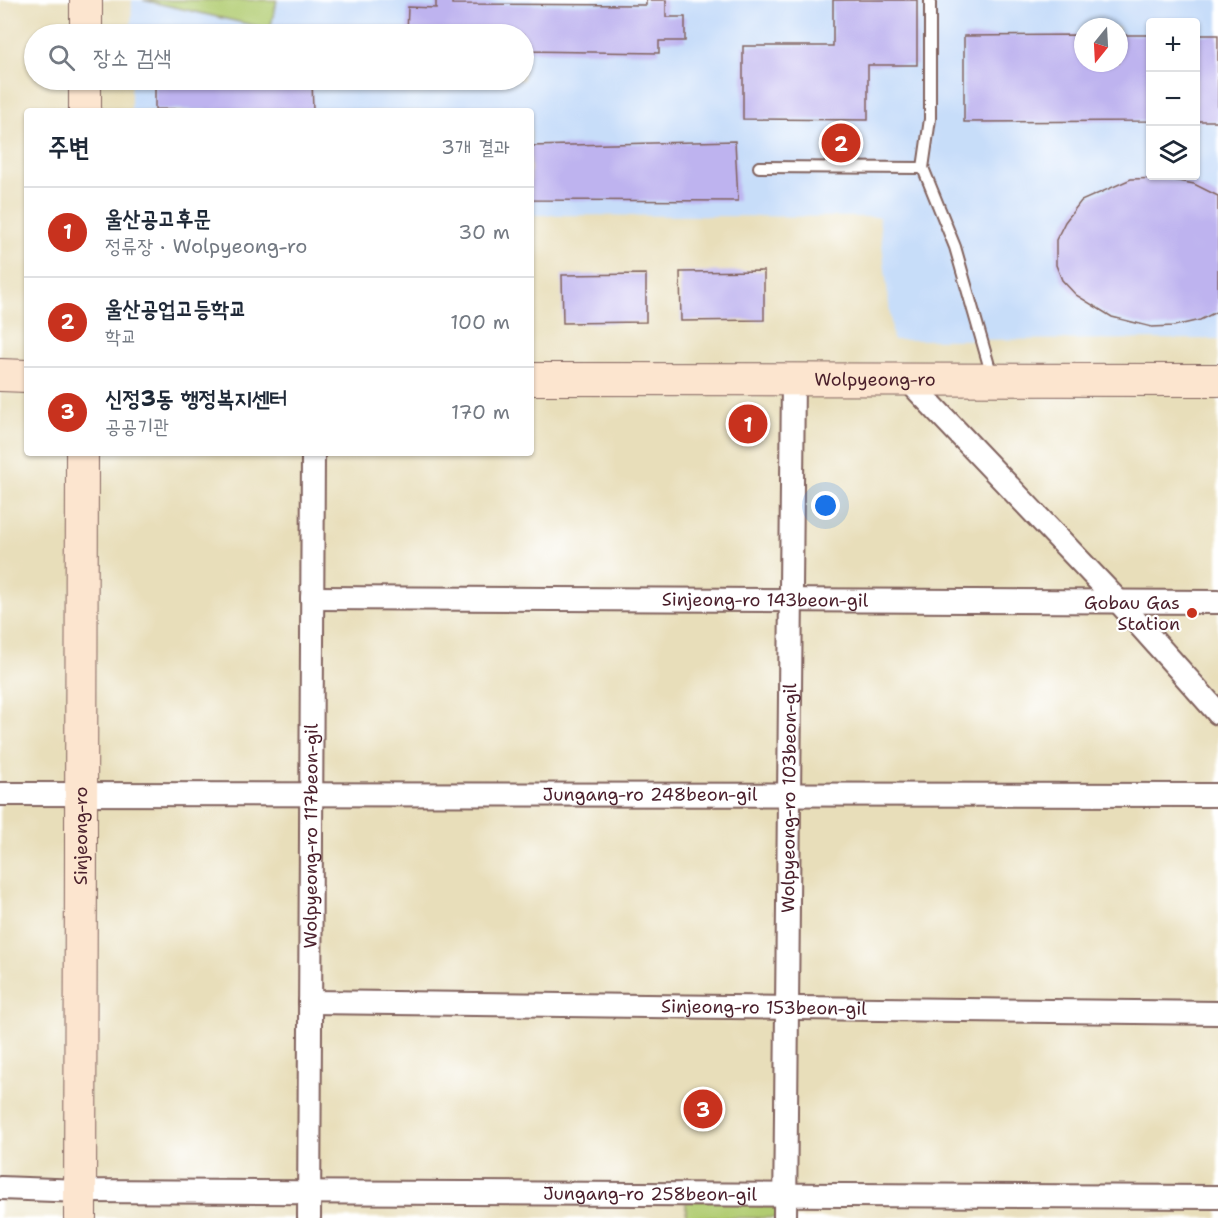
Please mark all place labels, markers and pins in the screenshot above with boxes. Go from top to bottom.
pin: 2 [822,120,860,166]
pin: 1 [728,402,768,446]
place label: Gobau Gas Station [1084,591,1180,636]
marker: Gobau Gas Station [1185,606,1199,620]
pin: 3 [684,1086,722,1132]

